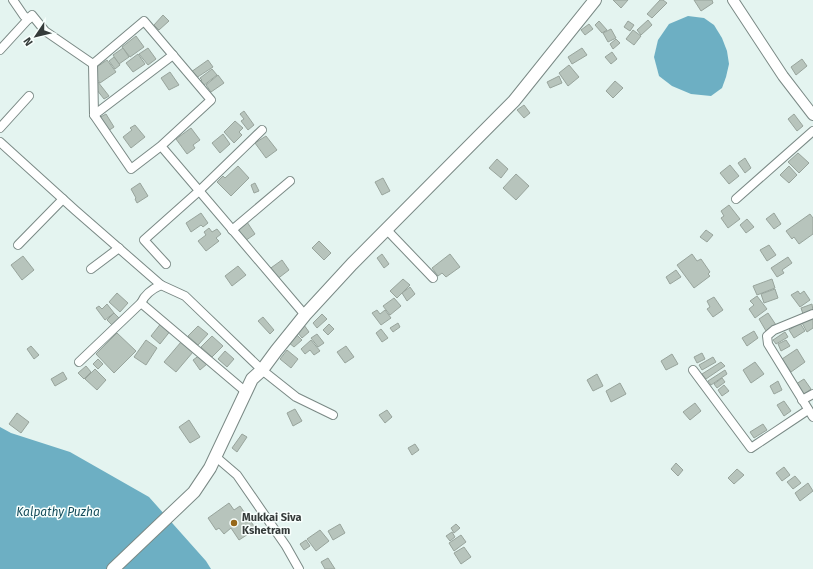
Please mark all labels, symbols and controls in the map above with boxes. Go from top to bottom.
north arrow [16,16,56,56]
text: N [21,35,36,48]
water label: Kalpathy Puzha [16,505,100,519]
place label: Mukkai Siva Kshetram [242,511,301,537]
marker: Mukkai Siva Kshetram [229,518,239,528]

